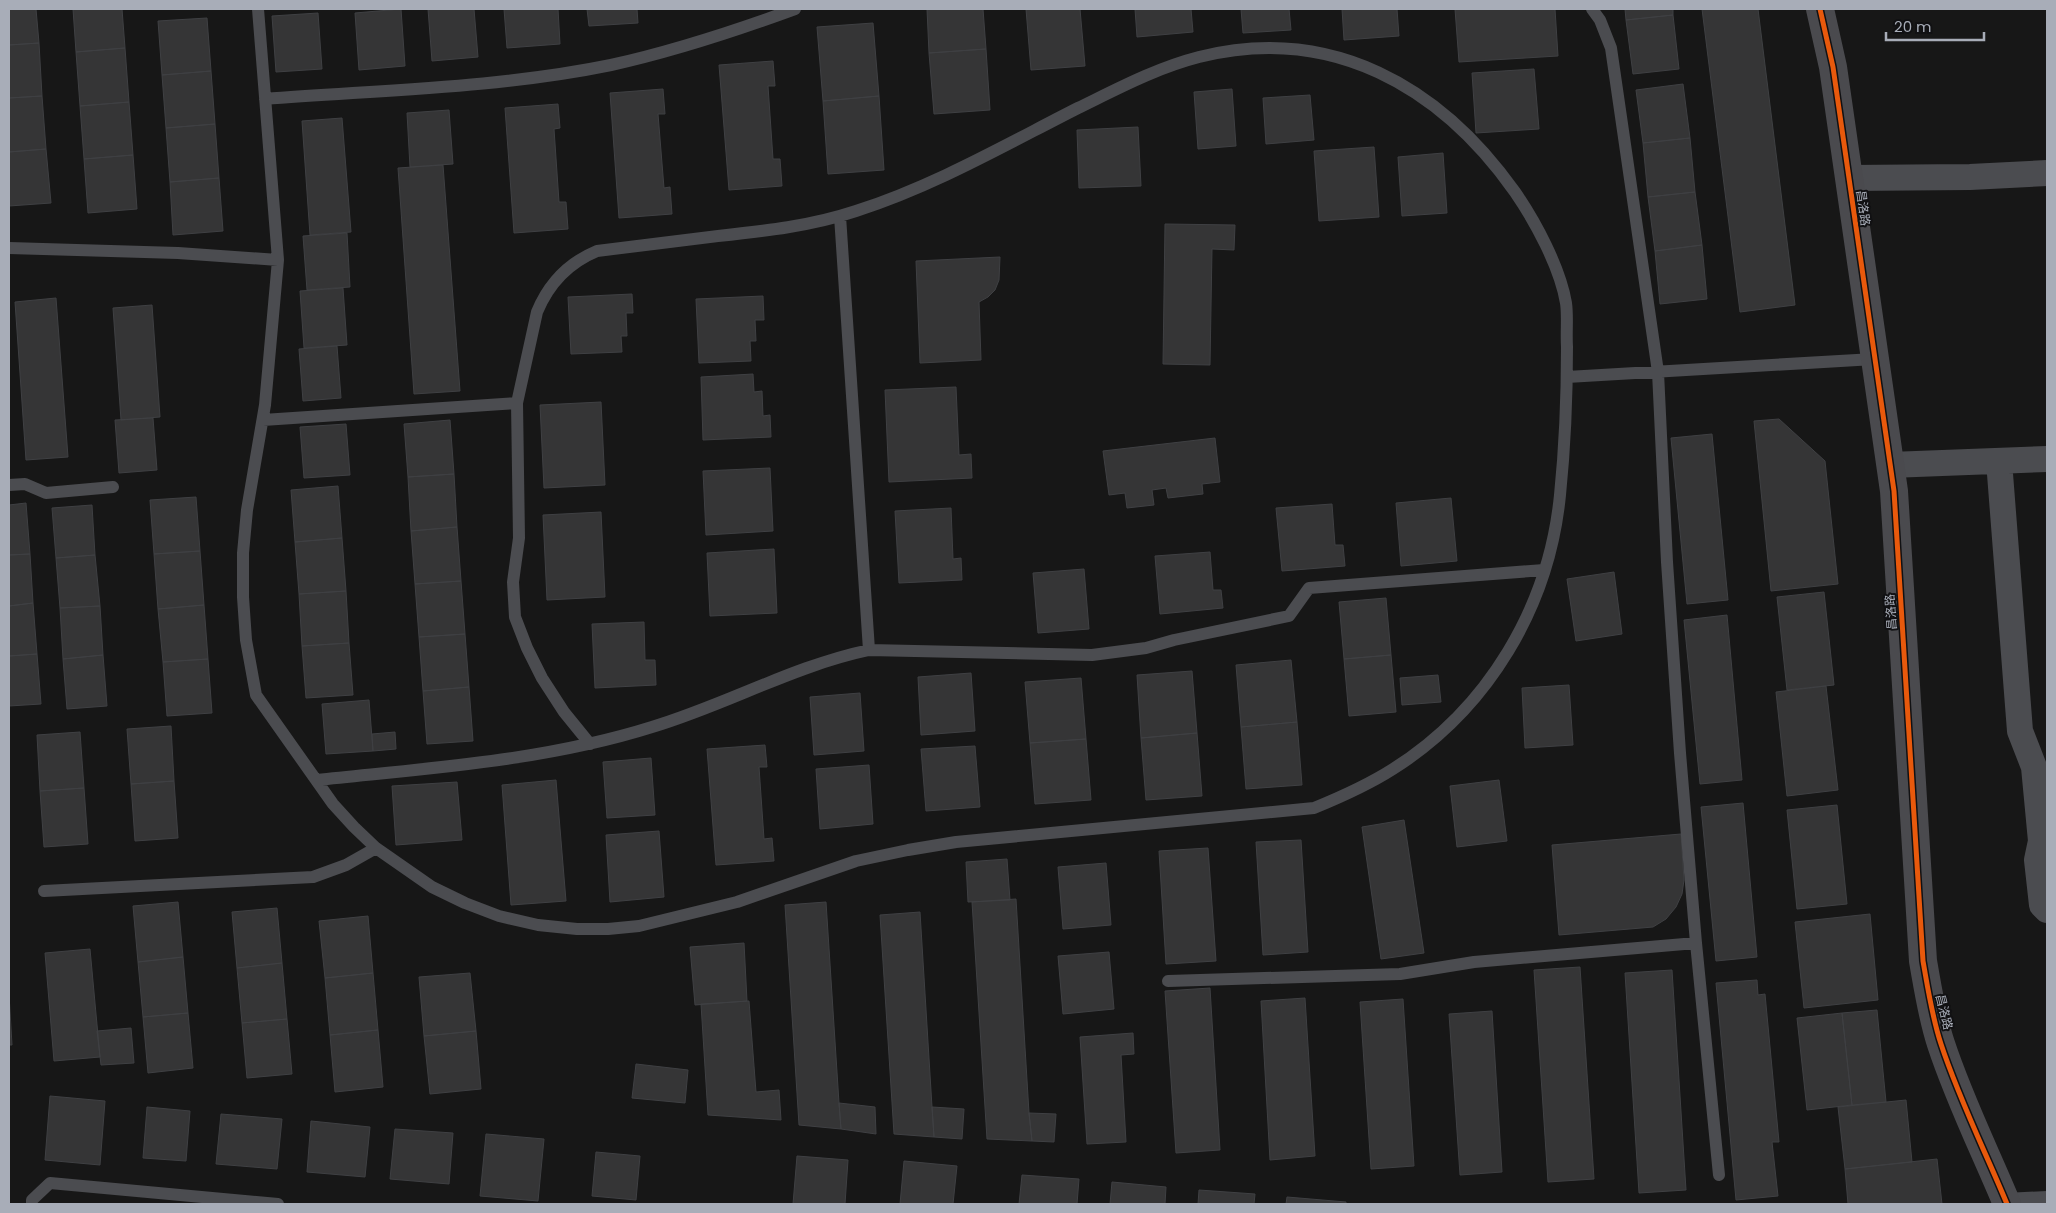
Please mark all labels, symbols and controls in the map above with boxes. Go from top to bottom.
scale bar [1886,10,1984,42]
text: 20 m [1894,16,1932,37]
street label: 昌洛路 [1853,189,1874,227]
street label: 昌洛路 [1881,593,1900,631]
street label: 昌洛路 [1932,992,1957,1031]

